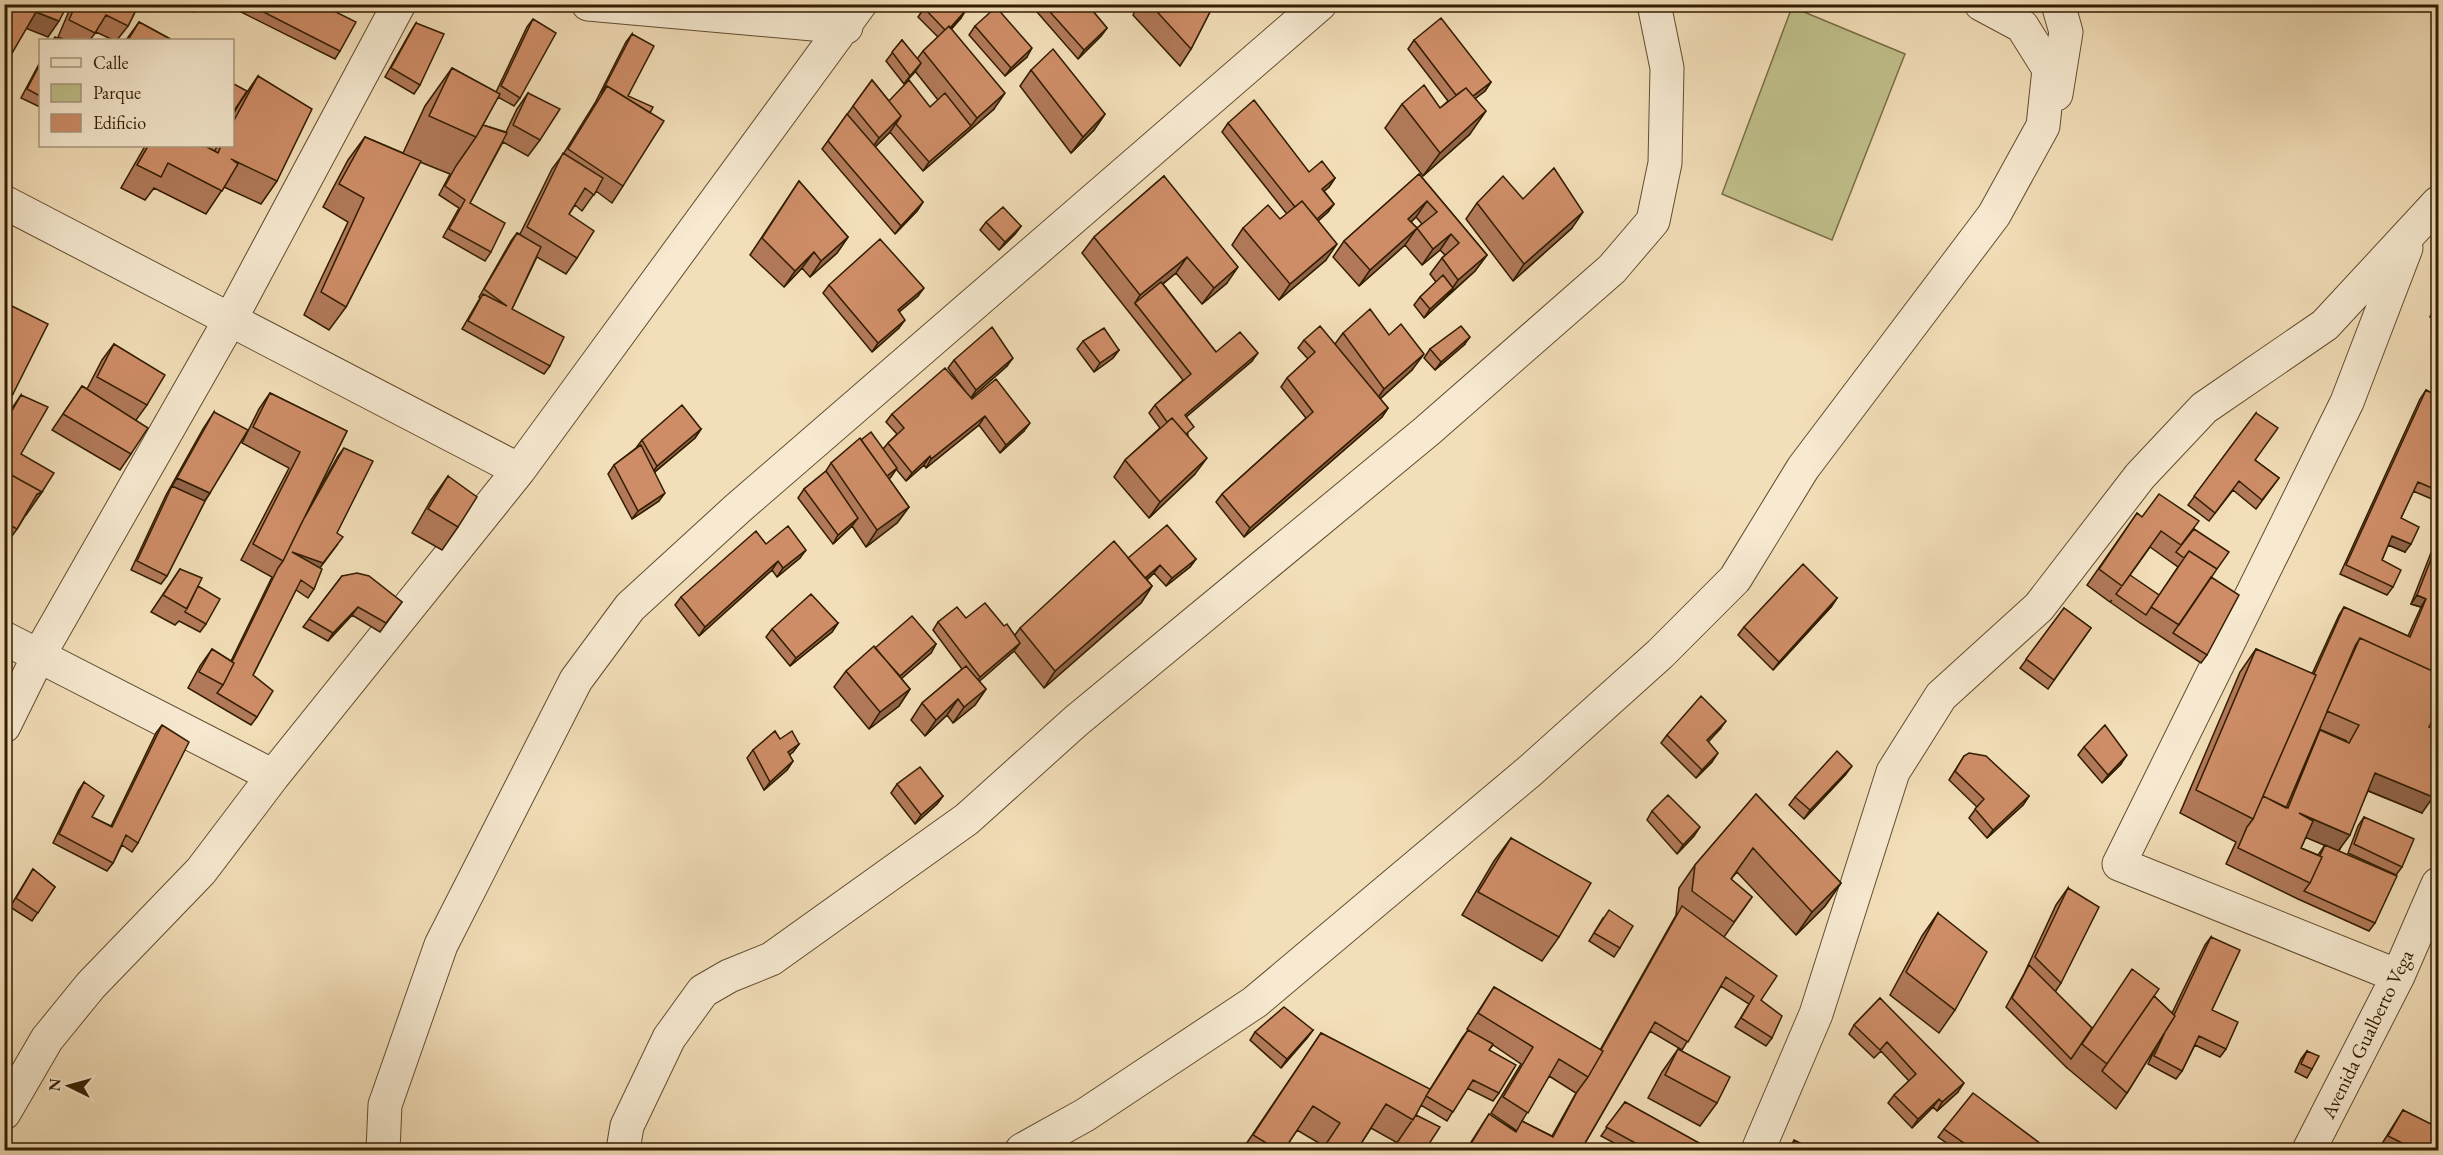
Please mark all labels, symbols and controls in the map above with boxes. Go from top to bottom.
legend [39,39,234,147]
text: Calle [93,51,129,74]
text: Parque [93,81,141,104]
text: Edificio [93,111,146,134]
street label: Avenida Gualberto Vega [2314,945,2419,1124]
north arrow [39,1056,99,1116]
text: N [44,1077,66,1092]

